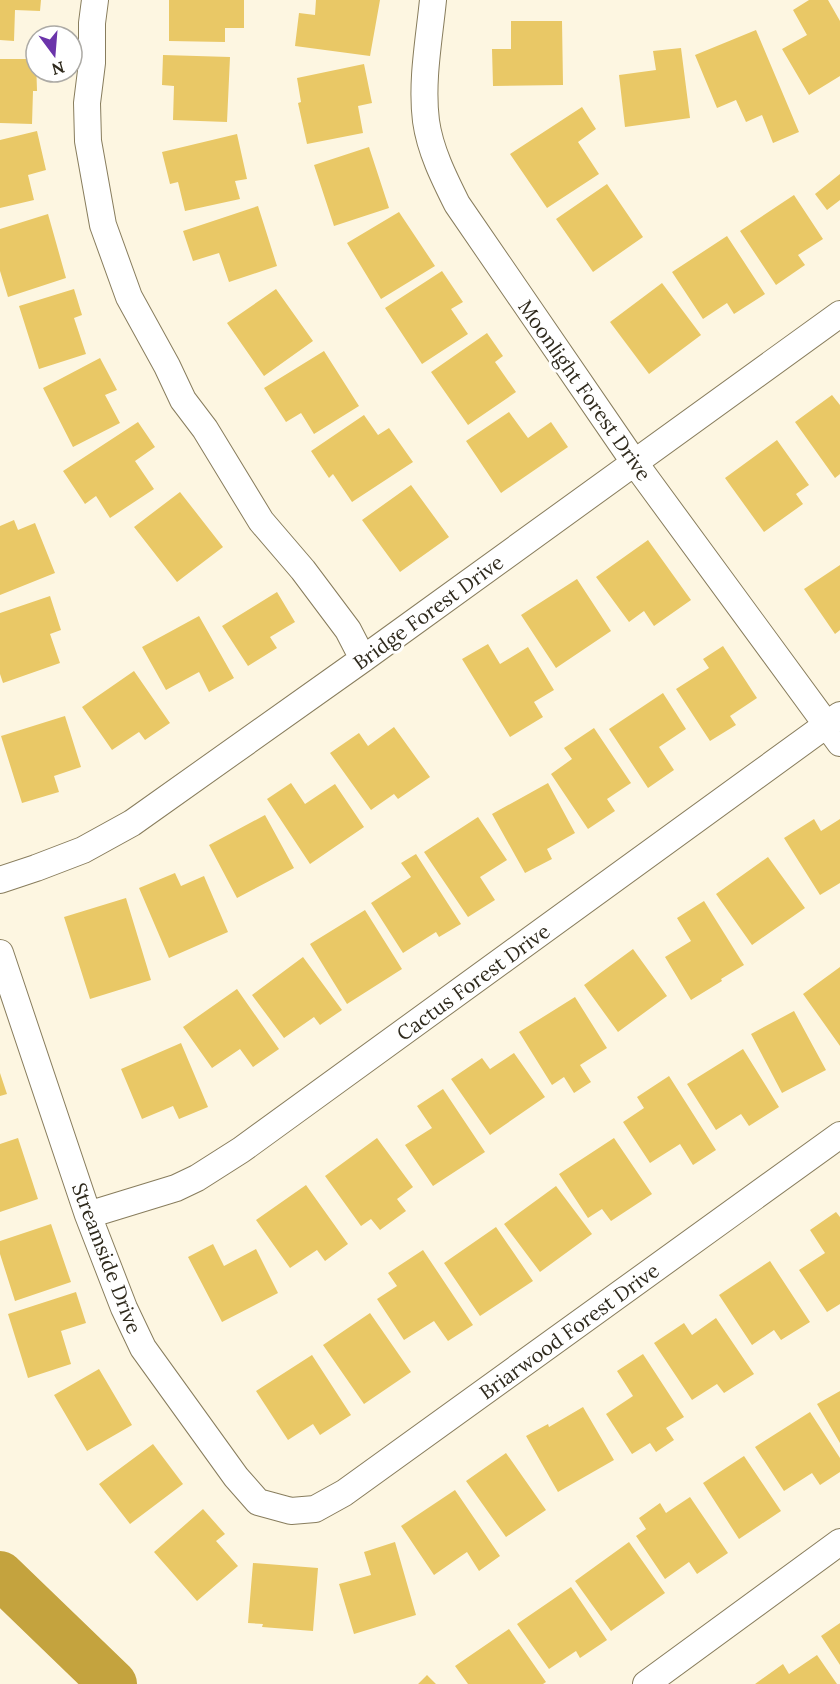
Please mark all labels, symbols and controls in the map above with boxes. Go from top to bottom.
north arrow [24,24,84,84]
text: N [49,57,67,80]
street label: Moonlight Forest Drive [513,295,657,485]
street label: Bridge Forest Drive [348,549,508,675]
street label: Cactus Forest Drive [392,918,555,1046]
street label: Streamside Drive [67,1179,147,1337]
street label: Briarwood Forest Drive [474,1257,664,1405]

